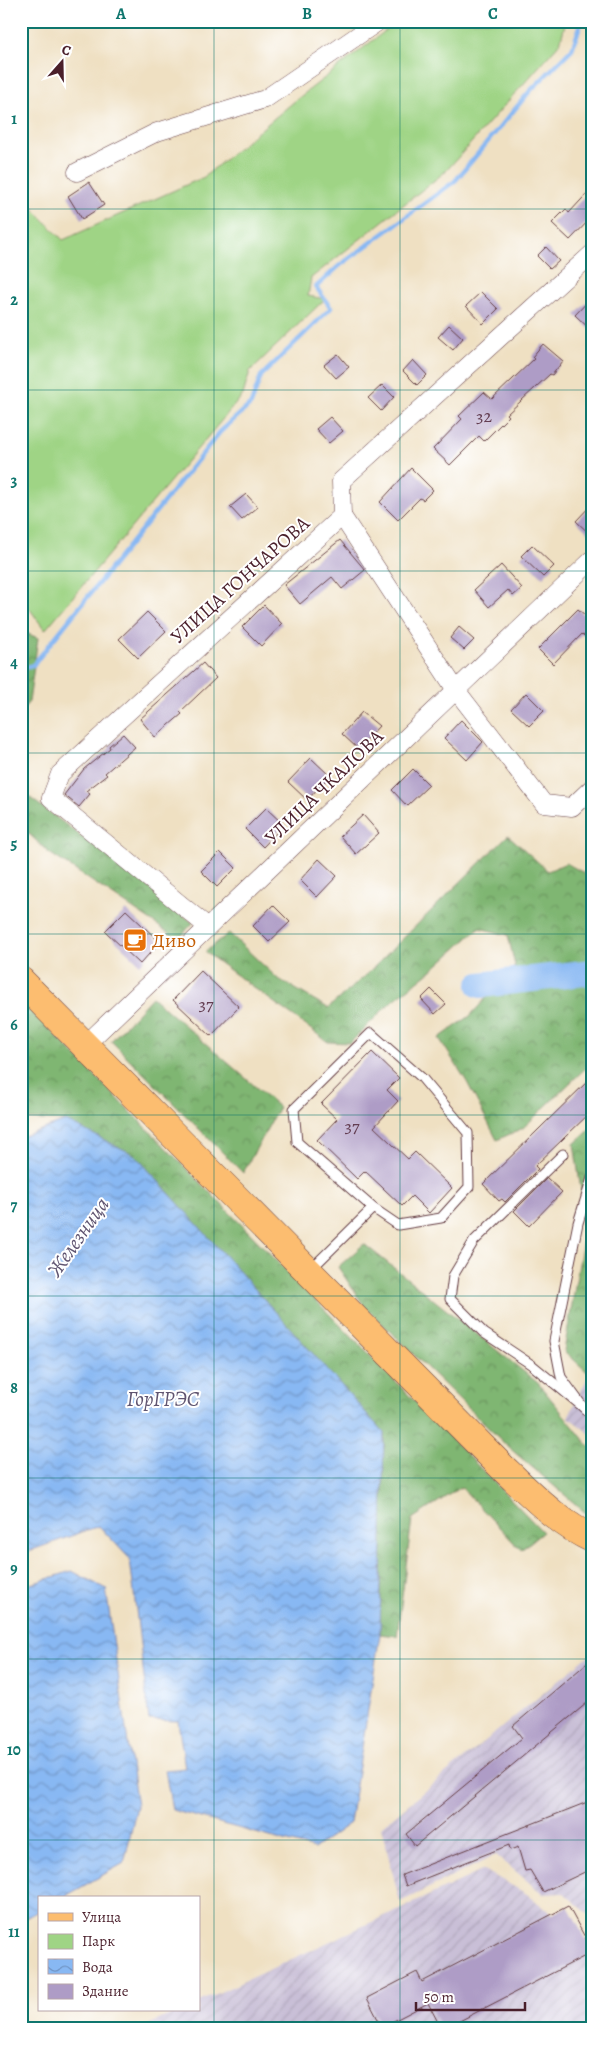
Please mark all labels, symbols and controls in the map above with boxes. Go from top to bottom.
text: A [115,3,127,25]
text: B [302,3,312,25]
text: C [488,3,498,25]
north arrow [38,38,88,88]
text: С [59,40,74,61]
text: 1 [11,108,17,130]
text: 2 [10,289,18,311]
house number: 32 [476,404,492,428]
text: 3 [11,470,18,492]
street label: УЛИЦА ГОНЧАРОВА [165,510,316,650]
text: 4 [10,652,18,674]
street label: УЛИЦА ЧКАЛОВА [259,723,390,851]
text: 5 [11,833,18,855]
cafe icon: Диво [122,927,148,953]
place label: Диво [152,927,196,954]
house number: 37 [198,992,214,1016]
text: 6 [10,1014,18,1036]
house number: 37 [344,1114,360,1138]
water label: Железница [40,1192,116,1283]
text: 7 [11,1195,18,1217]
text: 8 [10,1377,18,1399]
water label: ГорГРЭС [127,1385,200,1413]
text: 9 [10,1558,18,1580]
text: 10 [7,1739,21,1761]
legend [38,1896,200,2012]
text: Улица [82,1907,121,1927]
text: 11 [8,1921,20,1943]
text: Парк [82,1931,115,1951]
text: Вода [82,1957,113,1977]
scale bar [416,1979,525,2011]
text: Здание [82,1981,129,2001]
text: 50 m [424,1987,454,2007]

